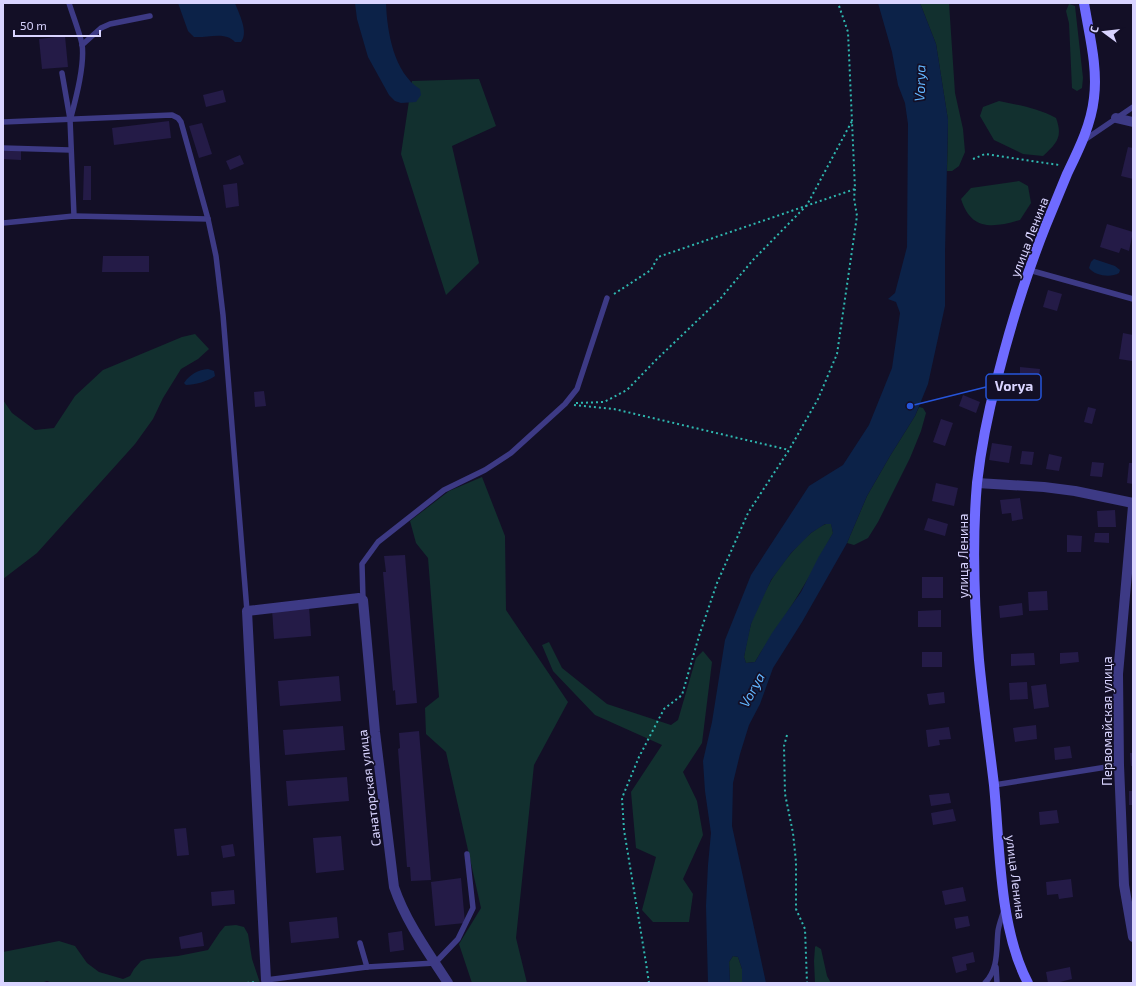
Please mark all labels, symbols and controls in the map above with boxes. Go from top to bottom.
scale bar [14,12,100,38]
north arrow [1084,12,1124,52]
text: 50 m [20,18,47,32]
text: С [1087,24,1101,34]
water label: Vorya [910,64,929,102]
street label: улица Ленина [1006,195,1052,279]
callout: Vorya [986,374,1041,400]
text: Vorya [995,377,1033,394]
street label: улица Ленина [955,514,971,598]
street label: Первомайская улица [1099,656,1115,786]
water label: Vorya [735,669,768,710]
street label: Санаторская улица [354,729,384,847]
street label: улица Ленина [1003,834,1029,920]

